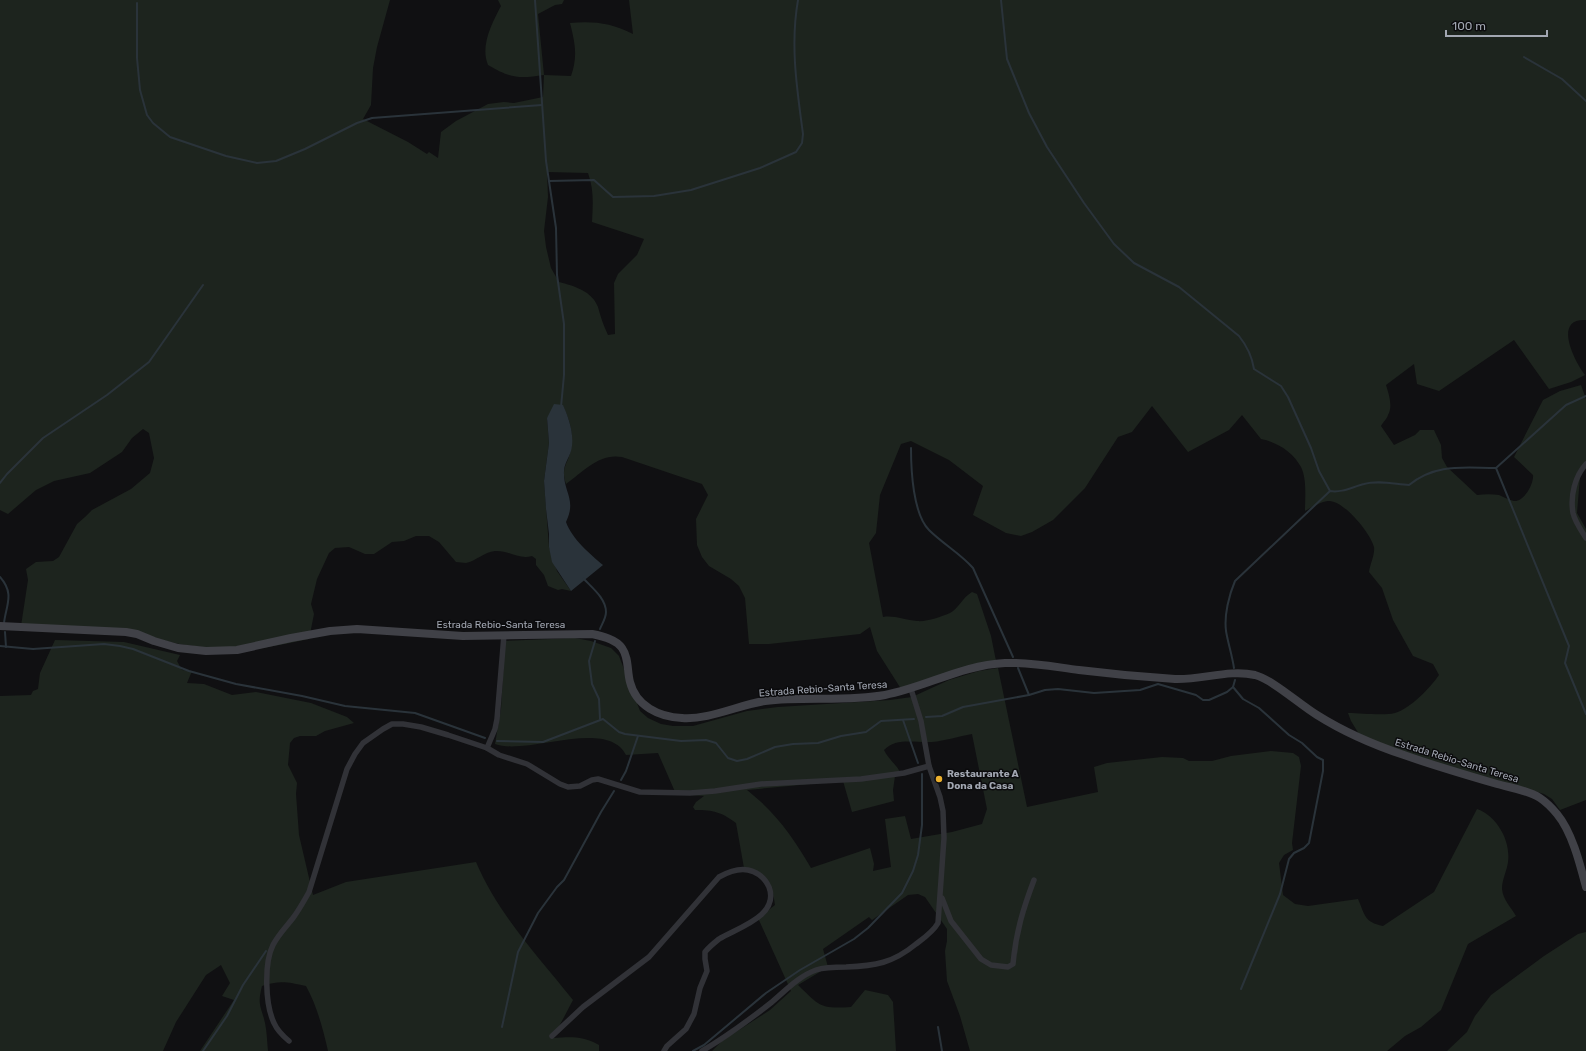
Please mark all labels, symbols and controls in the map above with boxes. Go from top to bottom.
scale bar [1446,12,1547,38]
text: 100 m [1452,19,1486,33]
street label: Estrada Rebio-Santa Teresa [437,619,565,631]
street label: Estrada Rebio-Santa Teresa [758,679,888,699]
street label: Estrada Rebio-Santa Teresa [1393,736,1520,786]
place label: Restaurante A Dona da Casa [947,768,1019,792]
marker: Restaurante A Dona da Casa [934,774,944,784]

